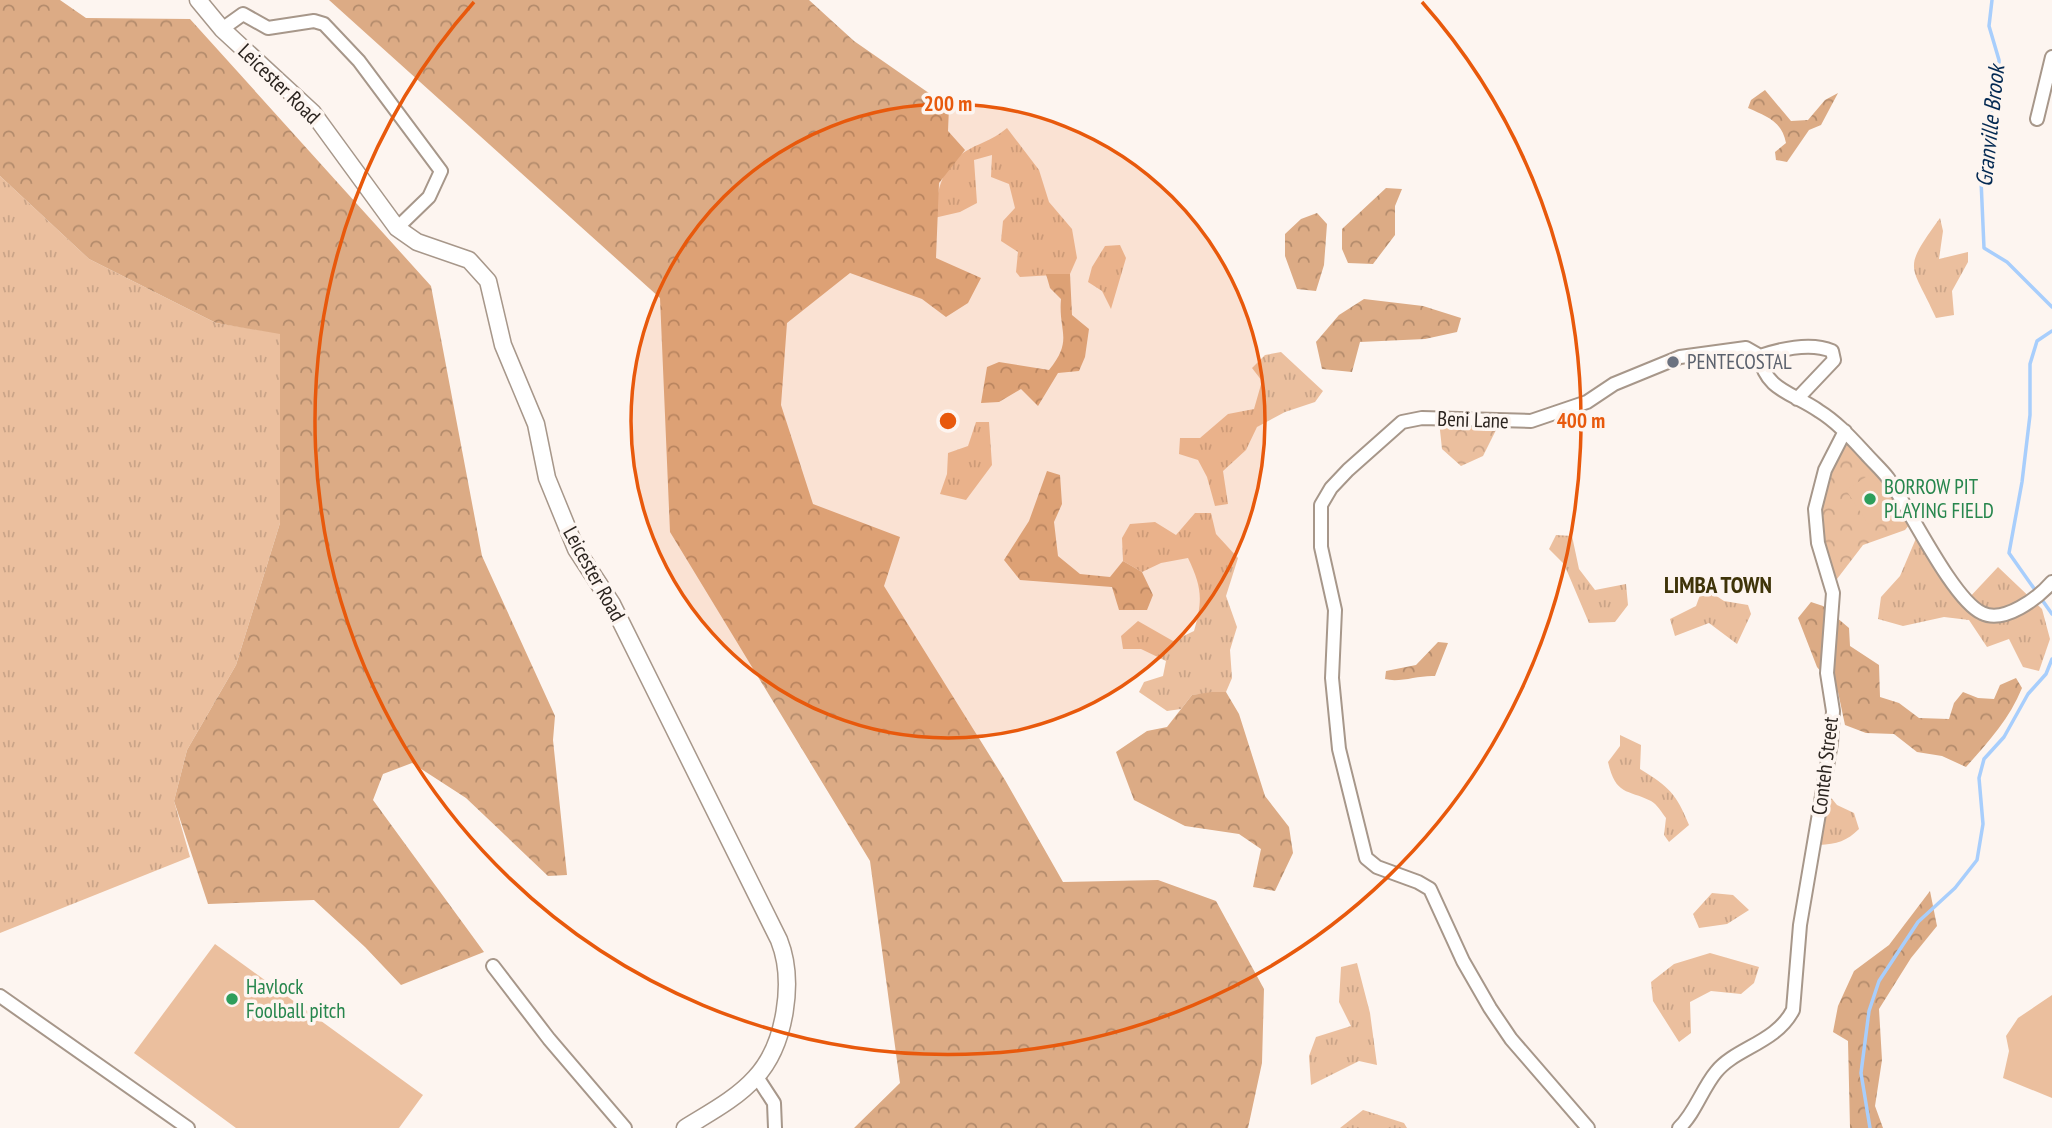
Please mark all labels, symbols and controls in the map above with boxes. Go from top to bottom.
street label: Leicester Road [232,38,326,130]
water label: Granville Brook [1969,61,2011,188]
text: 200 m [924,90,972,117]
place label: PENTECOSTAL [1687,348,1792,375]
marker: PENTECOSTAL [1665,354,1681,370]
street label: Beni Lane [1437,405,1509,434]
text: 400 m [1557,407,1605,434]
centre of rings [936,409,960,433]
place label: BORROW PIT PLAYING FIELD [1884,473,1994,524]
marker: BORROW PIT PLAYING FIELD [1862,491,1878,507]
street label: Leicester Road [557,522,632,626]
district label: LIMBA TOWN [1664,570,1772,599]
street label: Conteh Street [1805,715,1844,817]
place label: Havlock Foolball pitch [246,973,345,1024]
marker: Havlock Foolball pitch [224,991,240,1007]

